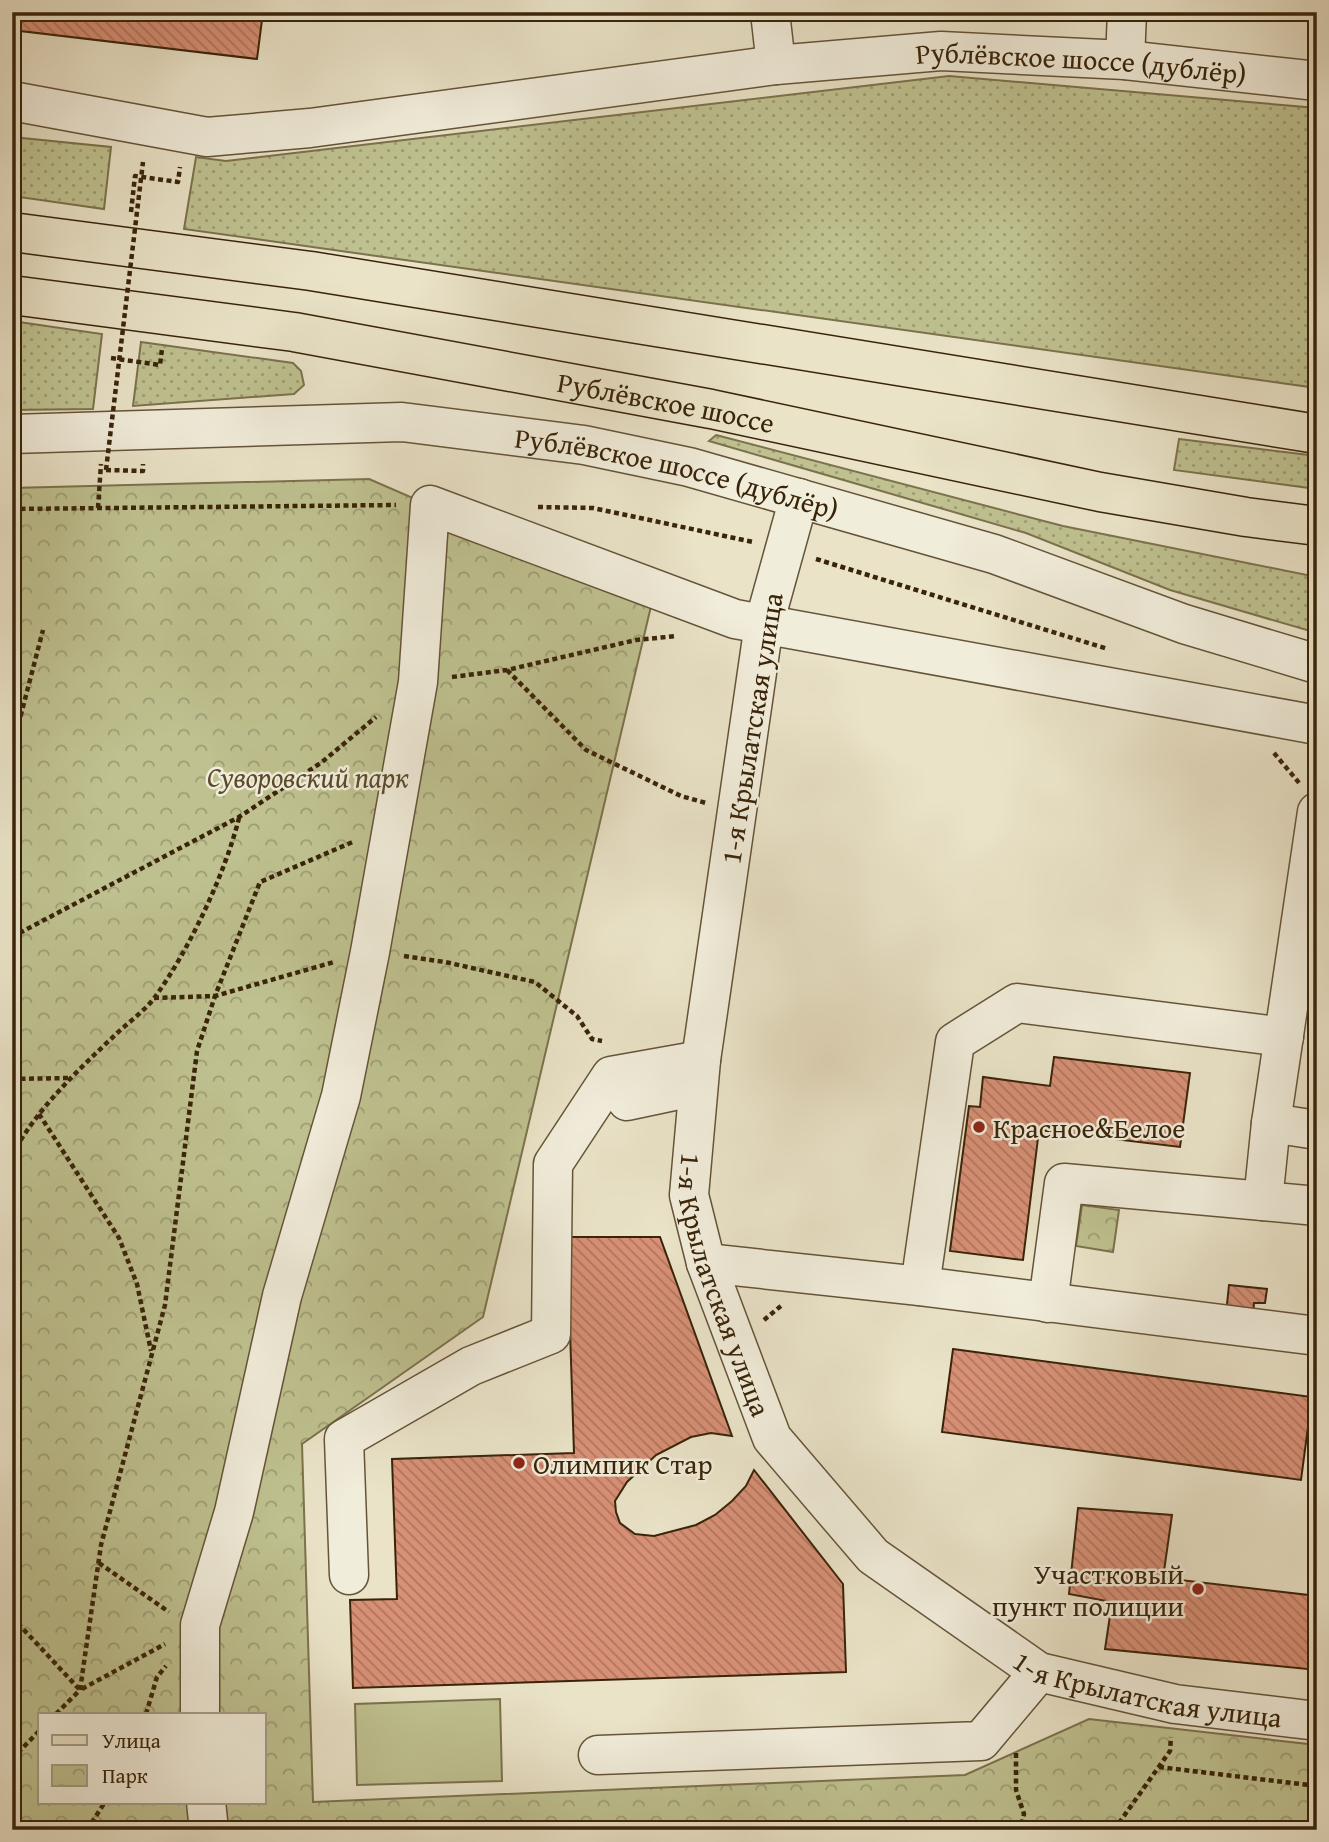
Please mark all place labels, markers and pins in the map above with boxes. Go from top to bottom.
place label: Красное&Белое [993,1107,1186,1148]
marker: Красное&Белое [971,1119,987,1135]
place label: Олимпик Стар [533,1443,713,1484]
marker: Олимпик Стар [511,1455,527,1471]
place label: Участковый пункт полиции [992,1553,1184,1626]
marker: Участковый пункт полиции [1190,1581,1206,1597]

